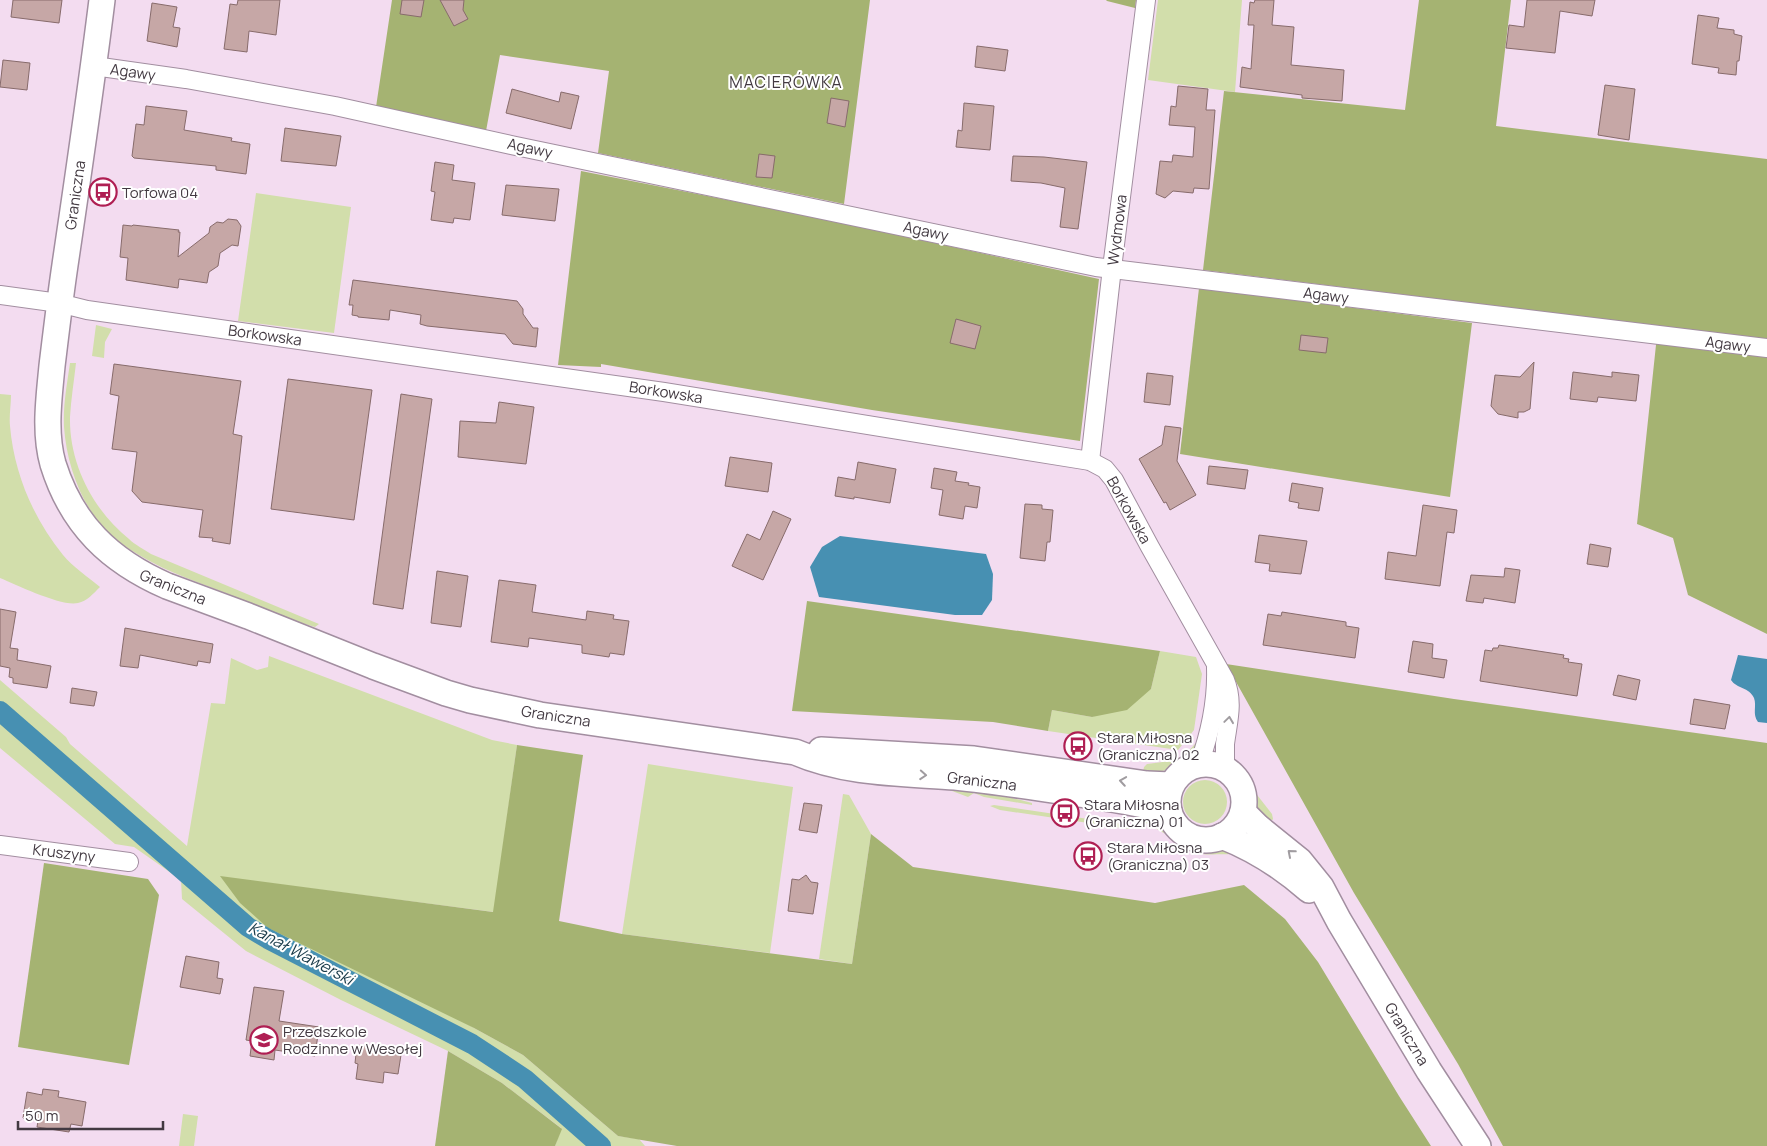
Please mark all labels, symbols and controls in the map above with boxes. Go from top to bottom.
street label: Agawy [109,58,157,86]
district label: MACIERÓWKA [729,71,843,93]
street label: Agawy [505,133,555,163]
street label: Graniczna [60,159,90,231]
bus stop icon: Torfowa 04 [88,177,118,207]
place label: Torfowa 04 [122,182,198,203]
street label: Wydmowa [1102,193,1132,267]
street label: Agawy [901,216,951,246]
street label: Agawy [1302,282,1350,308]
street label: Borkowska [227,319,303,351]
street label: Agawy [1704,331,1752,357]
street label: Borkowska [628,376,704,408]
street label: Borkowska [1102,472,1156,548]
street label: Graniczna [137,564,209,610]
street label: Graniczna [520,700,592,732]
one-way arrow [1224,716,1234,724]
place label: Stara Miłosna (Graniczna) 02 [1097,727,1199,765]
bus stop icon: Stara Miłosna (Graniczna) 02 [1063,731,1093,761]
street label: Graniczna [946,766,1018,796]
one-way arrow [920,770,928,781]
one-way arrow [1119,776,1127,786]
place label: Stara Miłosna (Graniczna) 01 [1084,794,1184,832]
bus stop icon: Stara Miłosna (Graniczna) 01 [1050,798,1080,828]
place label: Stara Miłosna (Graniczna) 03 [1107,837,1209,875]
street label: Kruszyny [31,839,97,867]
bus stop icon: Stara Miłosna (Graniczna) 03 [1073,841,1103,871]
one-way arrow [1288,850,1297,859]
water label: Kanał Wawerski [245,916,359,991]
street label: Graniczna [1380,999,1434,1069]
place label: Przedszkole Rodzinne w Wesołej [283,1021,422,1059]
school or university icon: Przedszkole Rodzinne w Wesołej [249,1025,279,1055]
scale bar [18,1098,162,1130]
text: 50 m [25,1105,59,1126]

